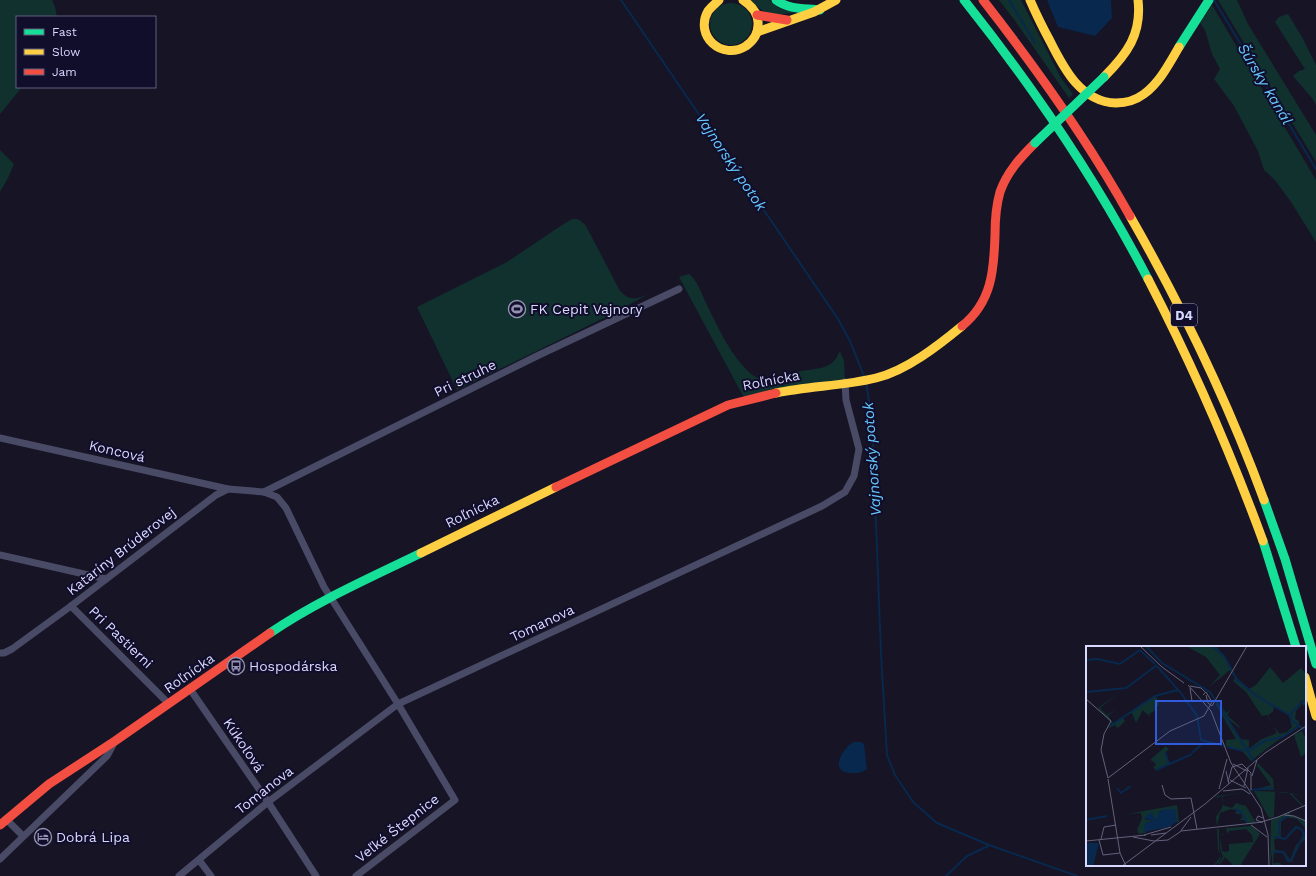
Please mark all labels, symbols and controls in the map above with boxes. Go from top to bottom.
legend [16,16,156,88]
text: Fast [52,25,77,39]
water label: Šúrsky kanál [1234,39,1297,128]
text: Slow [52,45,80,59]
text: Jam [52,65,77,79]
water label: Vajnorský potok [692,110,771,215]
sports icon: FK Cepit Vajnory [507,299,527,319]
place label: FK Cepit Vajnory [530,301,643,317]
road number: D4 [1171,304,1197,326]
street label: Pri struhe [431,356,499,400]
street label: Roľnícka [741,367,801,393]
water label: Vajnorský potok [859,401,885,517]
street label: Koncová [87,437,147,465]
street label: Roľnícka [442,491,502,531]
street label: Kataríny Brúderovej [64,504,178,598]
street label: Tomanova [508,601,577,645]
street label: Pri Pastierni [86,603,156,671]
inset map [1086,646,1306,866]
street label: Roľnícka [161,650,217,696]
bus stop icon: Hospodárska [226,656,246,676]
place label: Hospodárska [249,658,337,674]
street label: Kúkoľová [220,715,268,775]
street label: Tomanova [232,763,296,817]
street label: Veľké Štepnice [352,790,442,866]
hotel icon: Dobrá Lipa [33,827,53,847]
place label: Dobrá Lipa [56,829,130,845]

